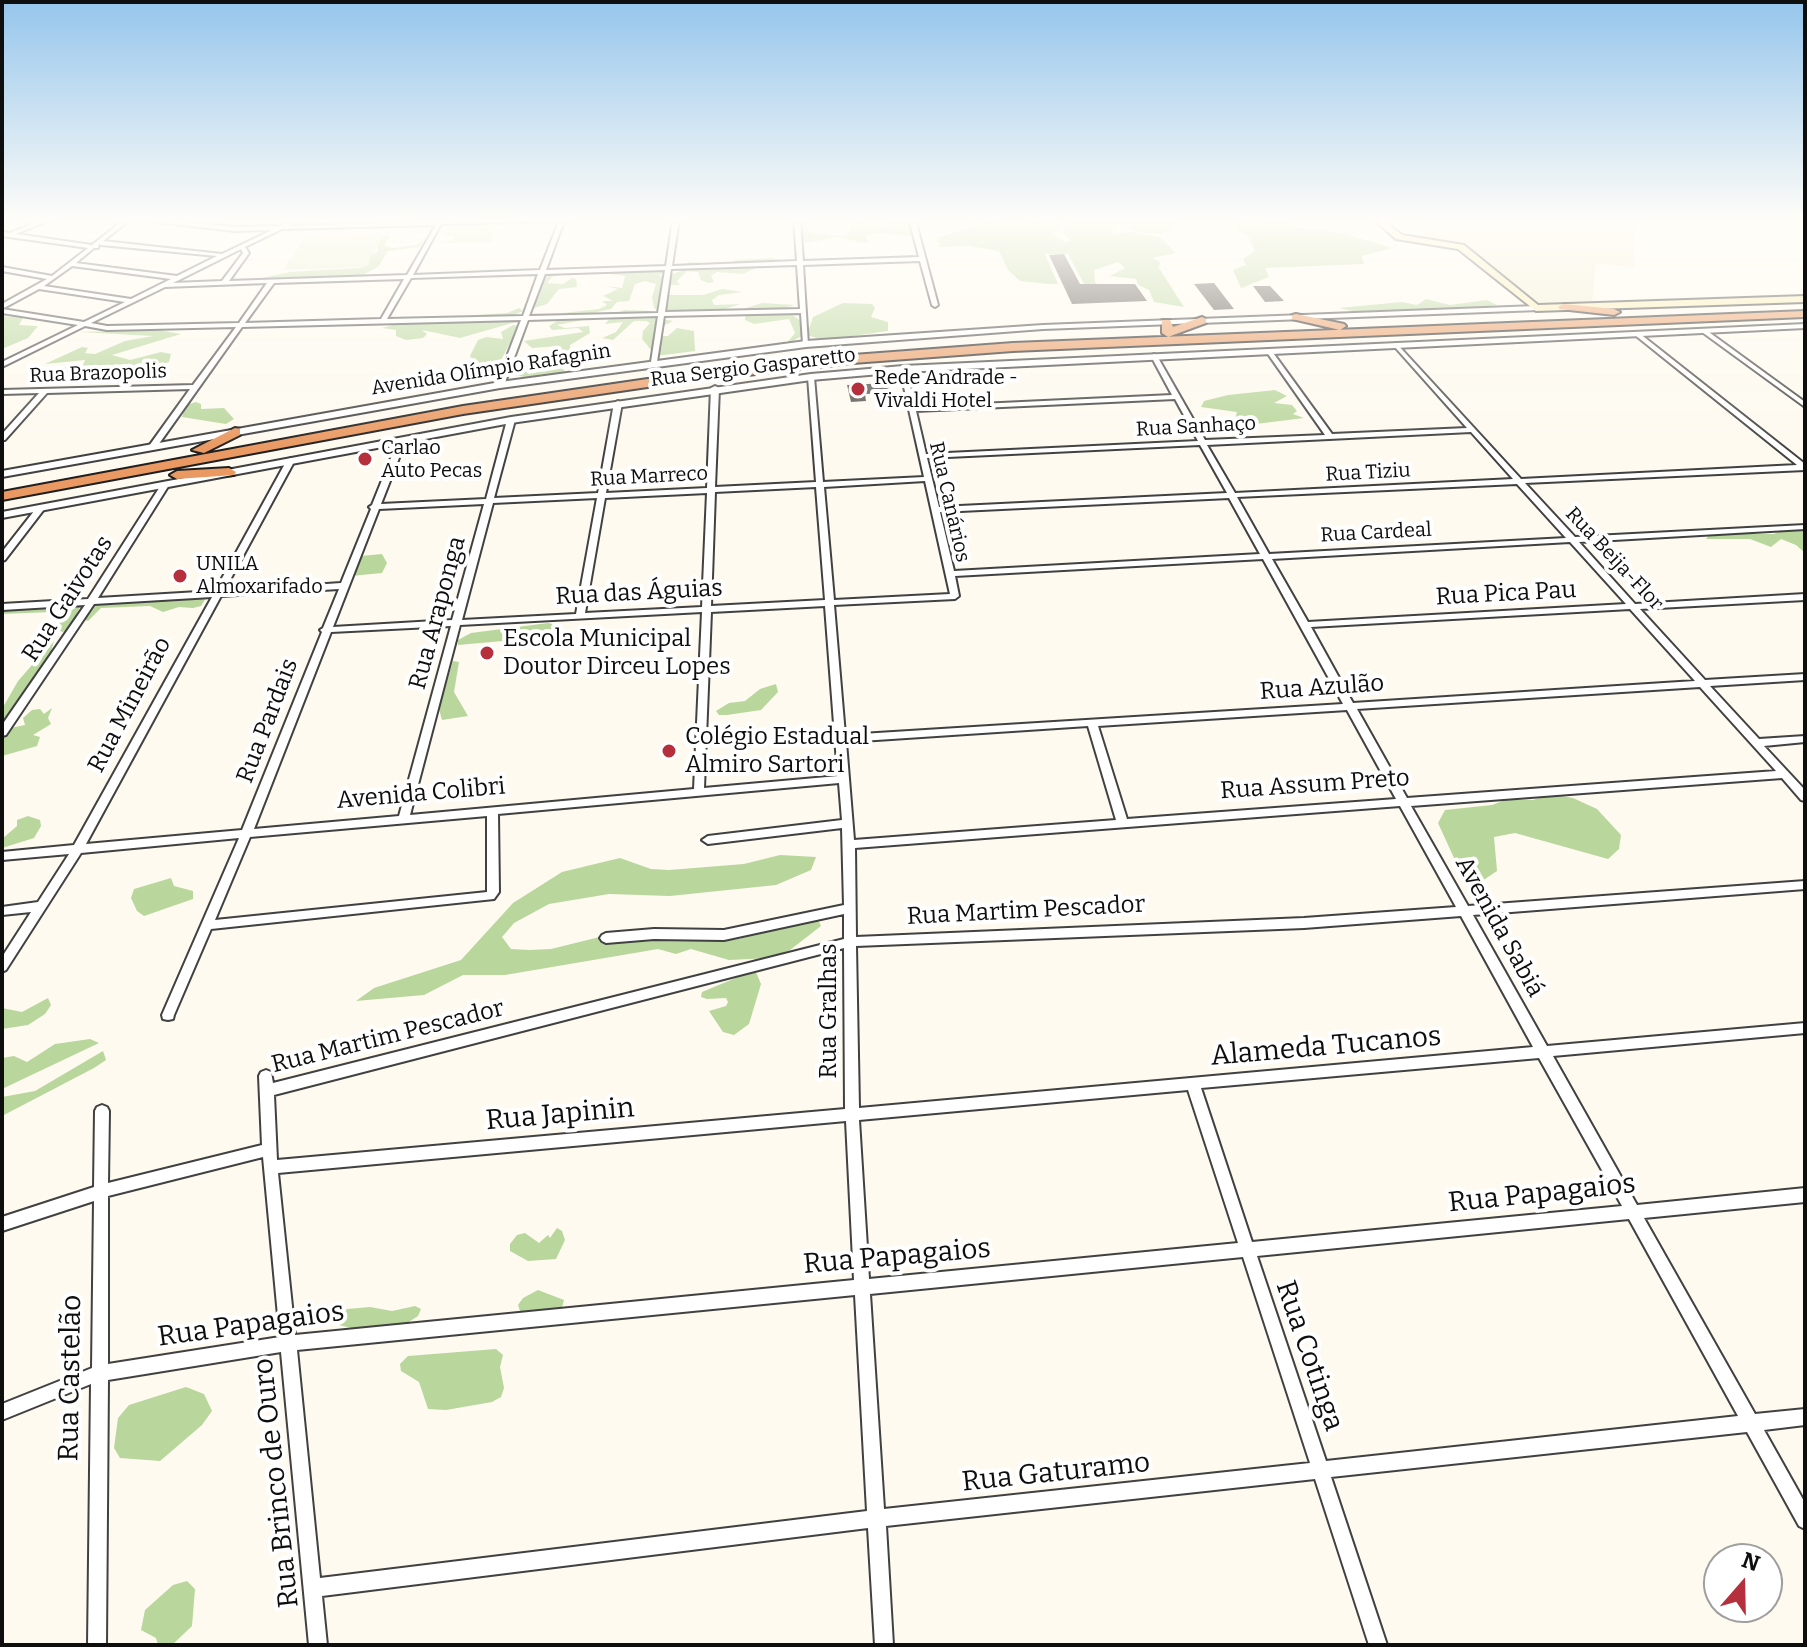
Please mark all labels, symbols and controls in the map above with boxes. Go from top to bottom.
street label: Avenida Olímpio Rafagnin [370,339,612,401]
street label: Rua Sergio Gasparetto [649,344,857,392]
street label: Rua Brazopolis [29,360,167,388]
place label: Rede Andrade - Vivaldi Hotel [874,366,1018,413]
marker: Rede Andrade - Vivaldi Hotel [849,380,867,398]
street label: Rua Sanhaço [1135,412,1257,442]
place label: Carlao Auto Pecas [381,436,482,483]
street label: Rua Canários [923,439,975,565]
marker: Carlao Auto Pecas [356,450,374,468]
street label: Rua Tiziu [1325,459,1411,487]
street label: Rua Marreco [590,462,708,492]
street label: Rua Beija-Flor [1560,502,1668,616]
street label: Rua Cardeal [1320,518,1432,548]
street label: Rua Gaivotas [17,531,119,667]
street label: Rua Araponga [404,533,472,693]
place label: UNILA Almoxarifado [196,552,323,599]
marker: UNILA Almoxarifado [171,567,189,585]
street label: Rua das Águias [555,574,723,612]
street label: Rua Pica Pau [1435,576,1577,612]
place label: Escola Municipal Doutor Dirceu Lopes [503,625,731,681]
street label: Rua Mineirão [82,632,178,778]
marker: Escola Municipal Doutor Dirceu Lopes [478,644,496,662]
street label: Rua Pardais [231,655,305,787]
street label: Rua Azulão [1259,669,1385,707]
place label: Colégio Estadual Almiro Sartori [685,723,869,779]
marker: Colégio Estadual Almiro Sartori [660,742,678,760]
street label: Rua Assum Preto [1219,764,1411,806]
street label: Avenida Colibri [335,772,507,816]
street label: Avenida Sabiá [1449,852,1549,1002]
street label: Rua Martim Pescador [906,890,1146,932]
street label: Rua Gralhas [815,943,843,1079]
street label: Rua Martim Pescador [269,994,507,1080]
street label: Alameda Tucanos [1209,1020,1443,1074]
street label: Rua Japinin [484,1092,636,1138]
street label: Rua Papagaios [1447,1167,1637,1221]
street label: Rua Papagaios [802,1232,992,1282]
street label: Rua Cotinga [1268,1277,1350,1435]
street label: Rua Castelão [53,1294,89,1462]
street label: Rua Papagaios [156,1295,346,1355]
street label: Rua Brinco de Ouro [247,1357,307,1609]
street label: Rua Gaturamo [960,1446,1152,1500]
north arrow [1703,1543,1783,1623]
text: N [1738,1546,1763,1577]

